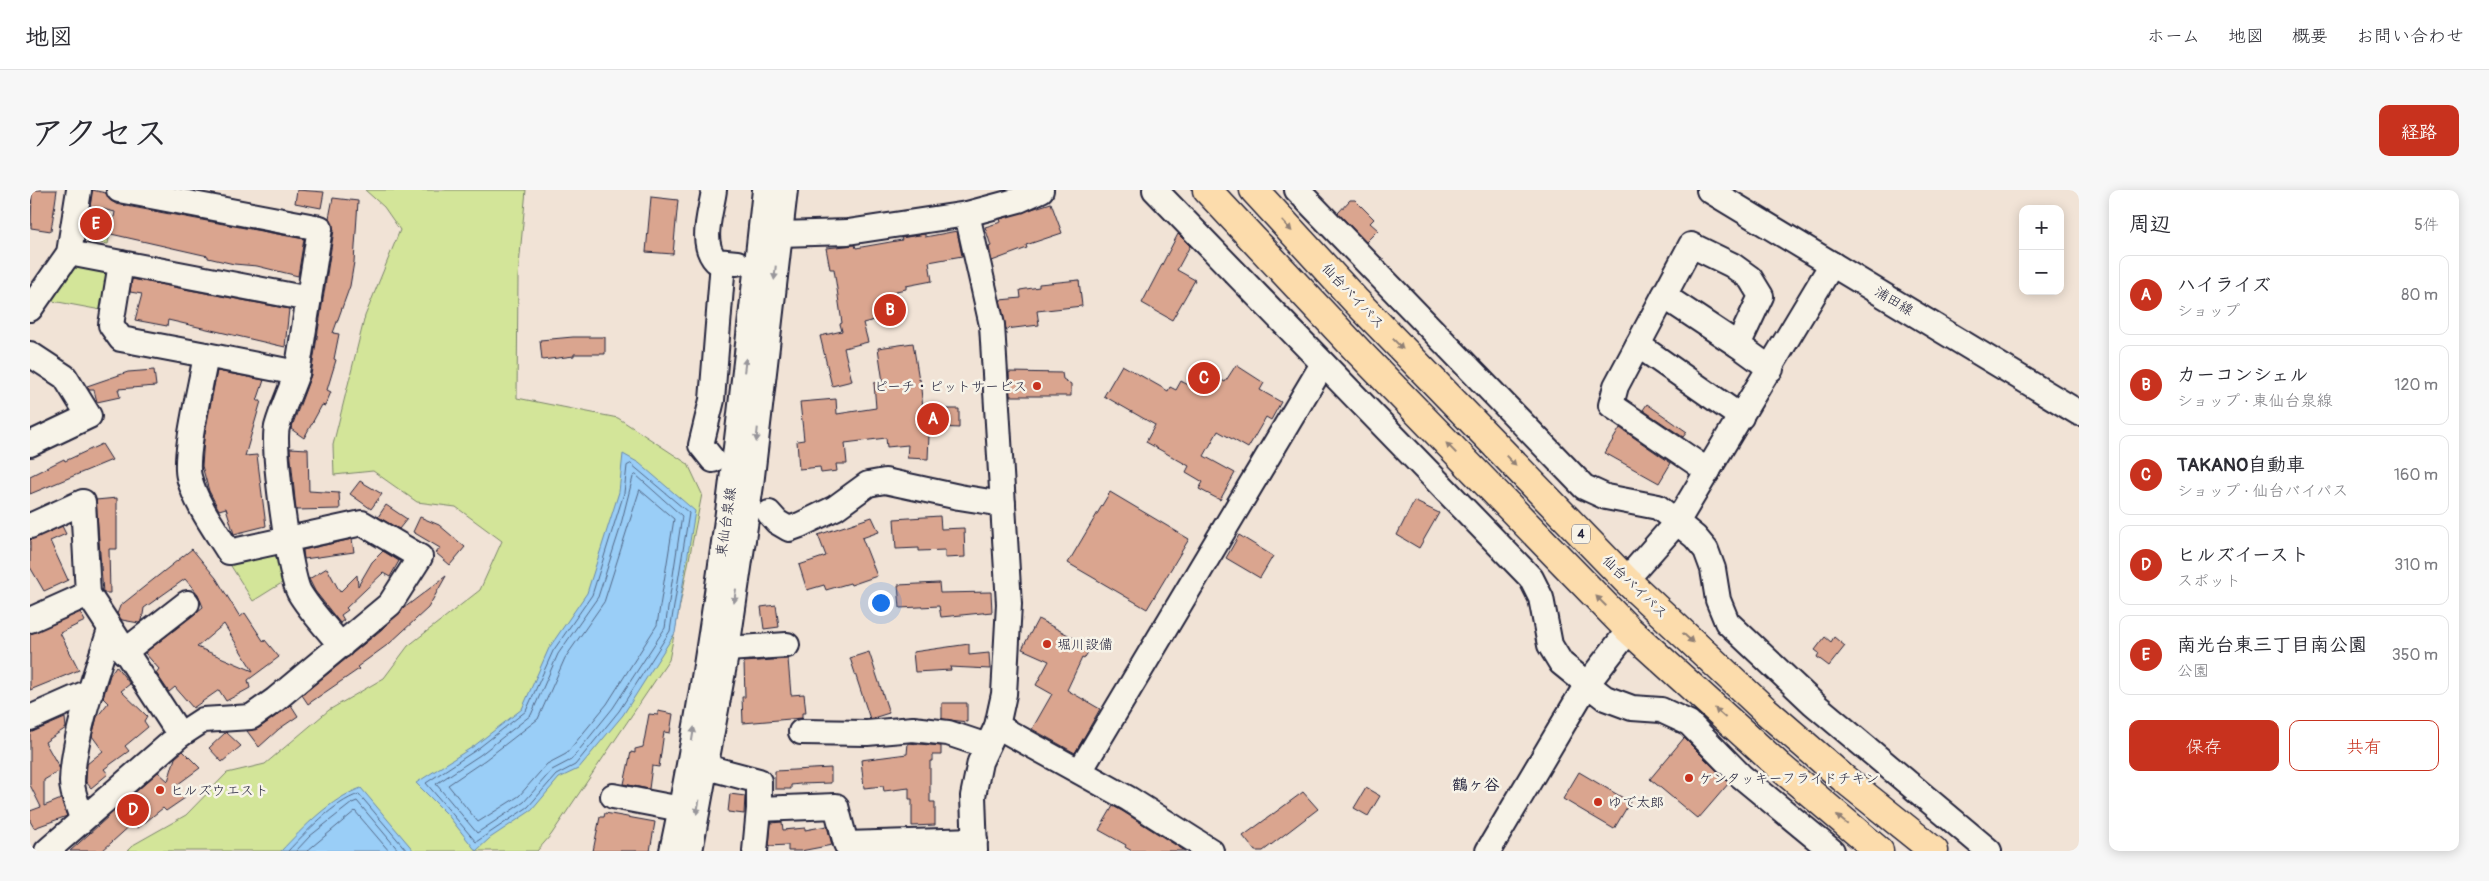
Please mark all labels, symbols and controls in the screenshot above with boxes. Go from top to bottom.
text: 地図 [25,23,73,52]
text: ホーム [2147,25,2200,48]
text: 地図 [2228,25,2264,48]
text: 概要 [2292,25,2328,48]
text: お問い合わせ [2356,25,2464,48]
button: 経路 [2379,105,2459,156]
text: アクセス [30,112,168,156]
pin: E [80,205,112,243]
map controls [2019,205,2064,295]
button: + [2019,205,2064,250]
text: 周辺 [2129,211,2171,238]
text: 5件 [2414,215,2439,235]
one-way arrow [1281,219,1293,231]
button: − [2019,250,2064,295]
street label: 仙台バイパス [1318,260,1388,332]
one-way arrow [771,265,779,281]
text: ハイライズ [2177,273,2271,297]
street label: 浦田線 [1872,283,1916,319]
text: A [2141,285,2151,305]
text: 80 m [2401,285,2438,305]
pin: B [874,291,906,329]
text: ショップ [2177,301,2240,321]
one-way arrow [1392,338,1404,350]
one-way arrow [741,357,749,373]
pin: C [1188,359,1220,397]
text: カーコンシェル [2177,363,2308,387]
text: B [2141,375,2151,395]
text: 120 m [2394,375,2438,395]
place label: ピーチ・ピットサービス [874,378,1027,395]
marker: ピーチ・ピットサービス [1031,380,1043,392]
text: ショップ · 東仙台泉線 [2177,391,2332,411]
pin: A [917,400,949,438]
one-way arrow [753,427,761,443]
one-way arrow [1445,442,1457,454]
text: TAKANO自動車 [2177,453,2305,477]
one-way arrow [1505,454,1517,466]
text: C [2141,465,2151,485]
text: 160 m [2394,465,2438,485]
text: ショップ · 仙台バイパス [2177,481,2348,501]
street label: 東仙台泉線 [713,486,739,558]
road number: 4 [1572,524,1590,544]
text: ヒルズイースト [2177,543,2309,567]
street label: 仙台バイパス [1599,552,1671,622]
text: D [2141,555,2151,575]
text: 310 m [2394,555,2438,575]
text: スポット [2177,571,2241,591]
one-way arrow [731,588,739,604]
your location [868,590,894,616]
one-way arrow [1595,596,1607,608]
one-way arrow [1682,632,1694,644]
text: 南光台東三丁目南公園 [2177,633,2367,657]
place label: 堀川設備 [1057,636,1113,653]
marker: 堀川設備 [1041,638,1053,650]
text: E [2142,645,2150,665]
text: 350 m [2392,645,2438,665]
text: 公園 [2177,661,2209,681]
one-way arrow [1714,707,1726,719]
button: 保存 [2129,720,2279,771]
button: 共有 [2289,720,2439,771]
one-way arrow [690,726,698,742]
place label: ケンタッキーフライドチキン [1699,770,1879,787]
marker: ケンタッキーフライドチキン [1683,772,1695,784]
district label: 鶴ヶ谷 [1452,775,1500,795]
place label: ヒルズウエスト [170,782,269,799]
marker: ヒルズウエスト [154,784,166,796]
pin: D [117,791,149,829]
place label: ゆで太郎 [1608,794,1664,811]
marker: ゆで太郎 [1592,796,1604,808]
one-way arrow [694,800,702,816]
one-way arrow [1836,814,1849,825]

